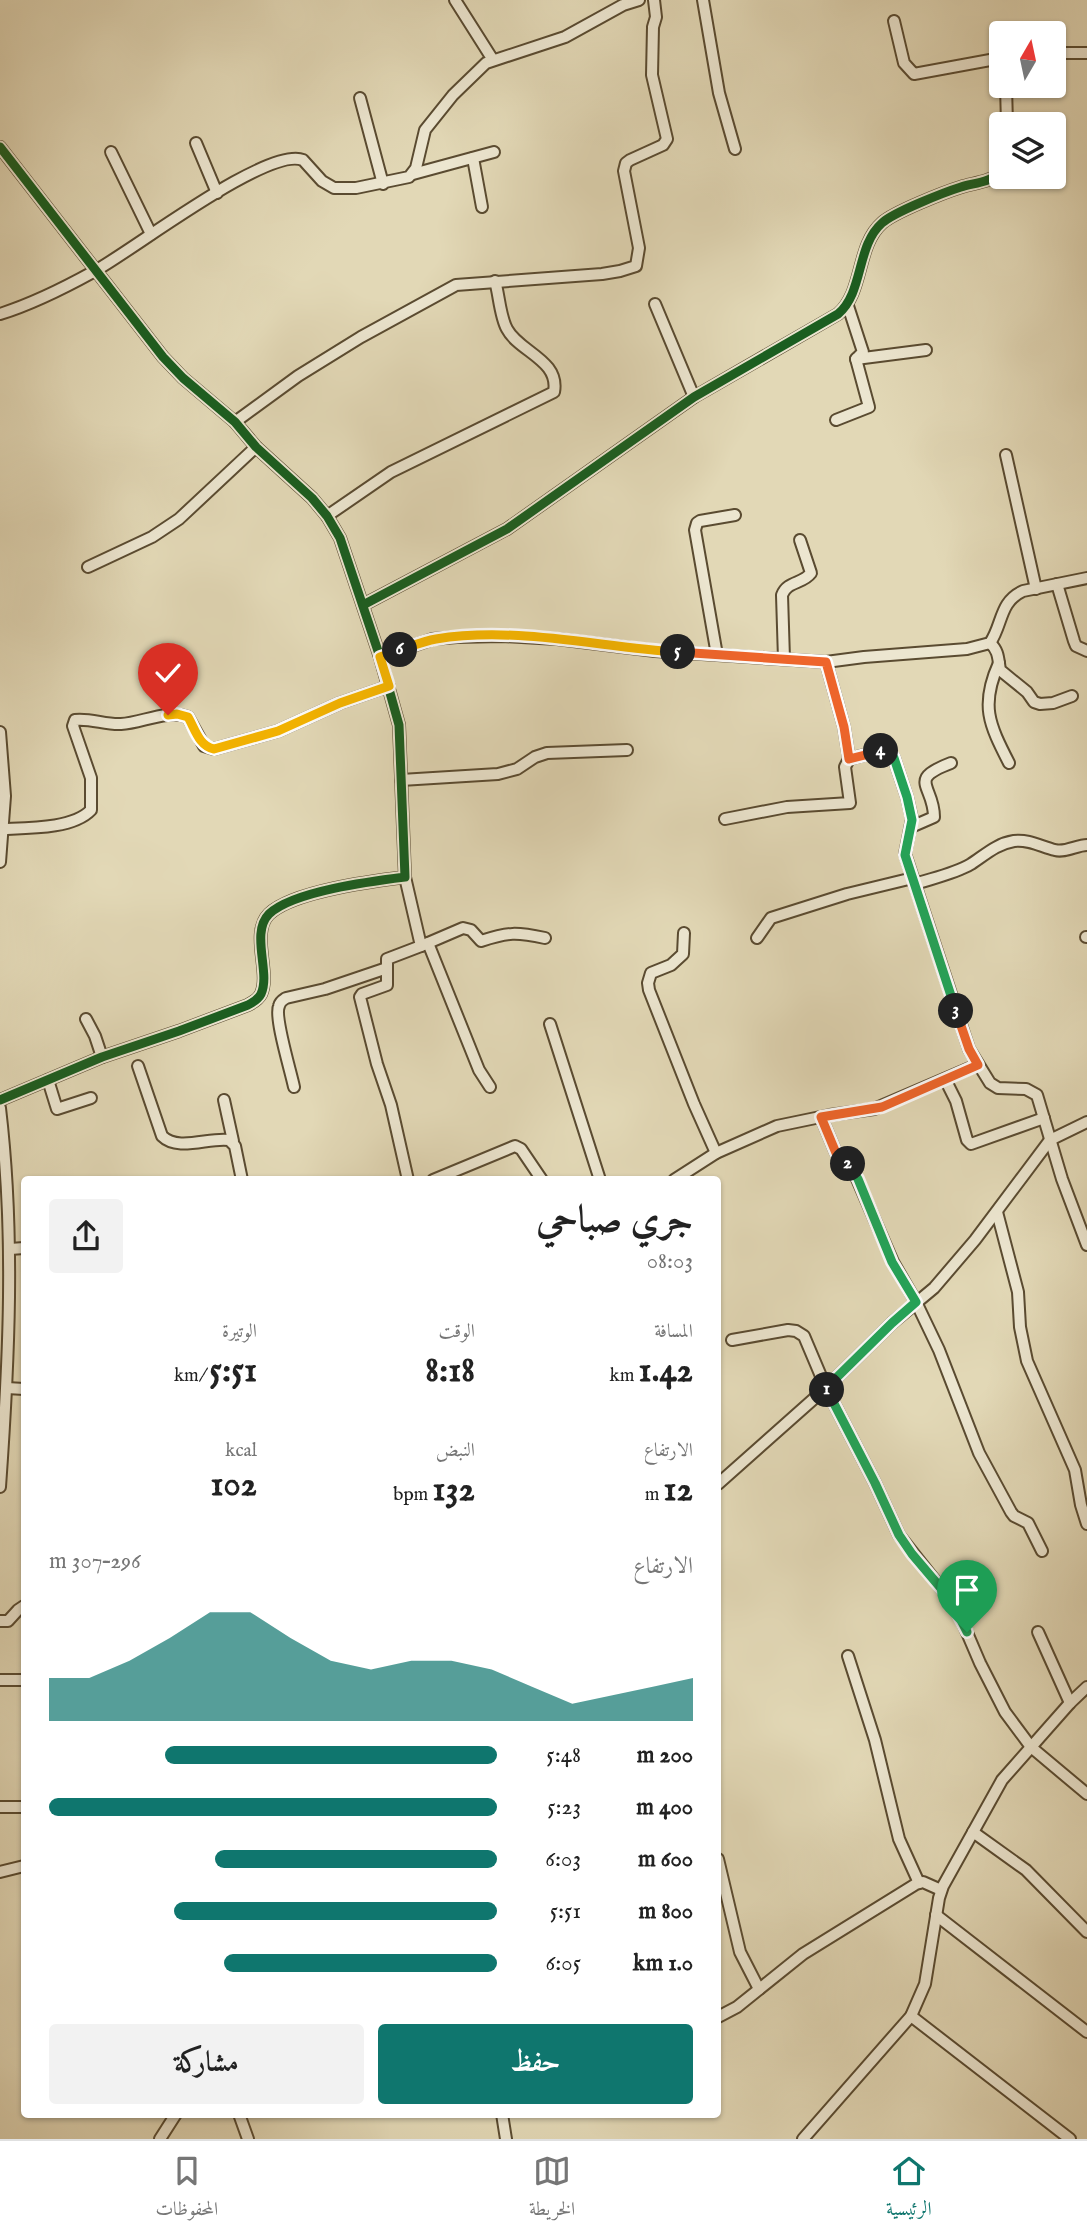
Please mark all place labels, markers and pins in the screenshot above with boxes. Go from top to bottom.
pin: 6 [382,632,418,668]
pin: 5 [660,634,696,670]
pin [138,643,198,715]
pin: 4 [864,734,898,768]
pin: 3 [939,993,974,1028]
pin: 2 [830,1146,866,1182]
pin: 1 [810,1372,844,1408]
pin [937,1560,997,1632]

